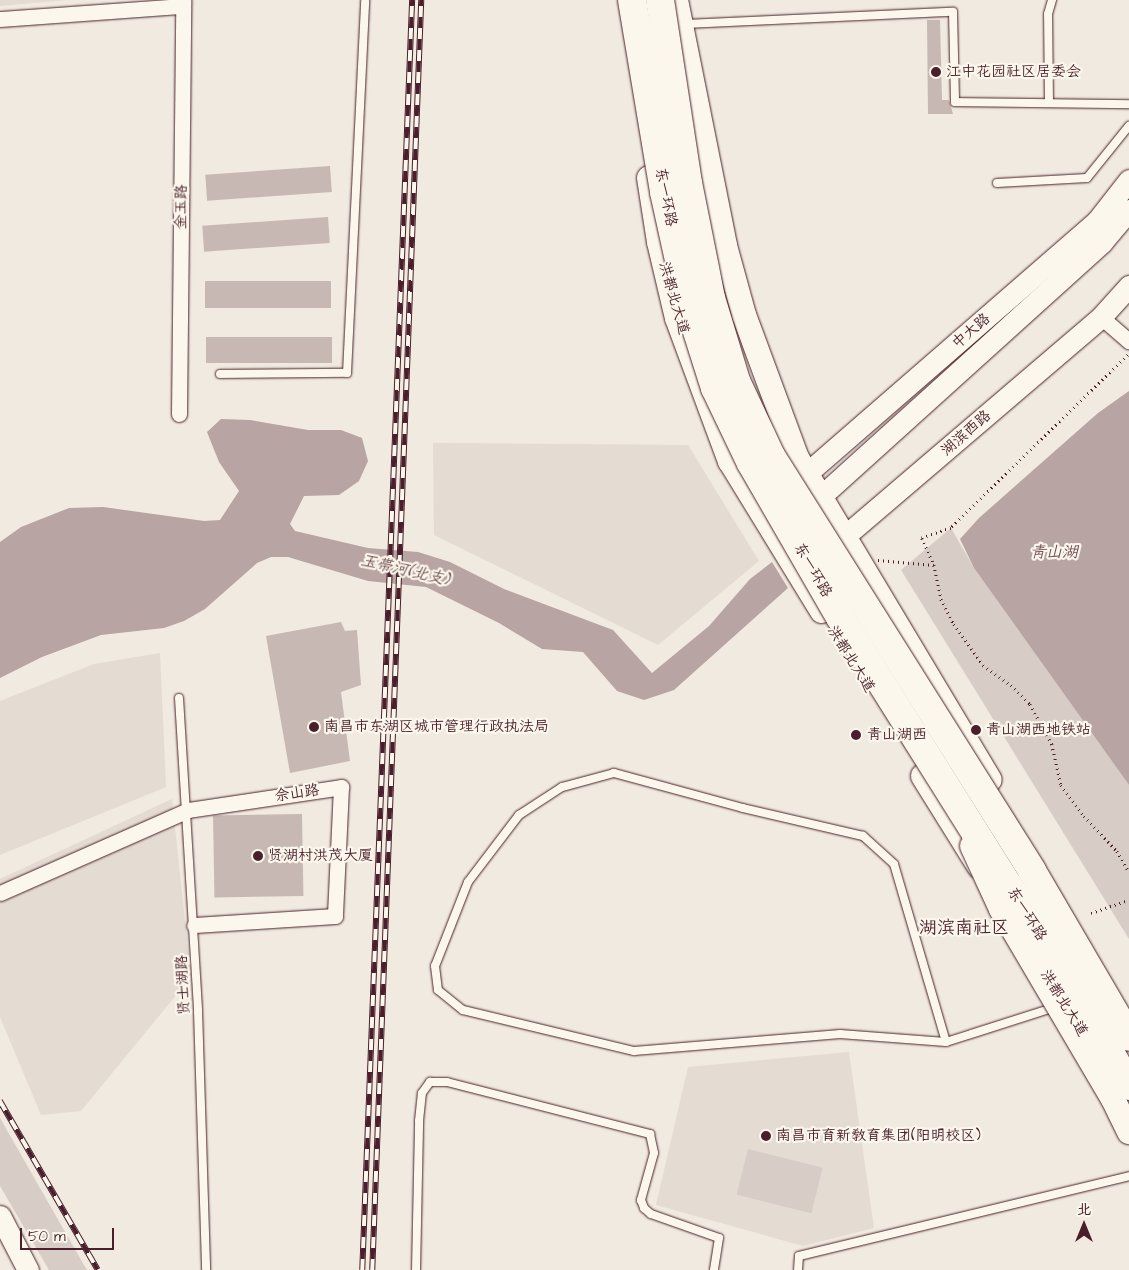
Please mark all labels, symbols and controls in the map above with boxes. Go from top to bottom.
place label: 江中花园社区居委会 [946,63,1081,81]
marker: 江中花园社区居委会 [930,66,942,78]
street label: 东一环路 [651,166,681,228]
street label: 金玉路 [172,184,190,230]
street label: 洪都北大道 [655,259,693,337]
street label: 中大路 [948,309,994,353]
street label: 湖滨西路 [937,407,995,459]
street label: 东一环路 [790,540,836,600]
water label: 青山湖 [1030,542,1078,562]
water label: 玉带河(北支) [359,550,451,590]
street label: 洪都北大道 [823,622,879,696]
place label: 南昌市东湖区城市管理行政执法局 [324,718,549,736]
marker: 南昌市东湖区城市管理行政执法局 [308,721,320,733]
place label: 青山湖西地铁站 [986,721,1091,739]
marker: 青山湖西地铁站 [970,724,982,736]
place label: 青山湖西 [867,726,927,744]
marker: 青山湖西 [849,728,863,742]
street label: 佘山路 [273,781,321,805]
place label: 贤湖村洪茂大厦 [268,847,373,865]
marker: 贤湖村洪茂大厦 [252,850,264,862]
street label: 东一环路 [1003,884,1051,944]
district label: 湖滨南社区 [919,917,1009,939]
street label: 贤士湖路 [172,955,194,1015]
street label: 洪都北大道 [1036,966,1092,1040]
place label: 南昌市育新教育集团(阳明校区) [776,1127,981,1145]
marker: 南昌市育新教育集团(阳明校区) [760,1130,772,1142]
north arrow [1059,1200,1109,1250]
text: 北 [1077,1200,1091,1220]
scale bar [22,1218,116,1250]
text: 50 m [28,1226,66,1247]

